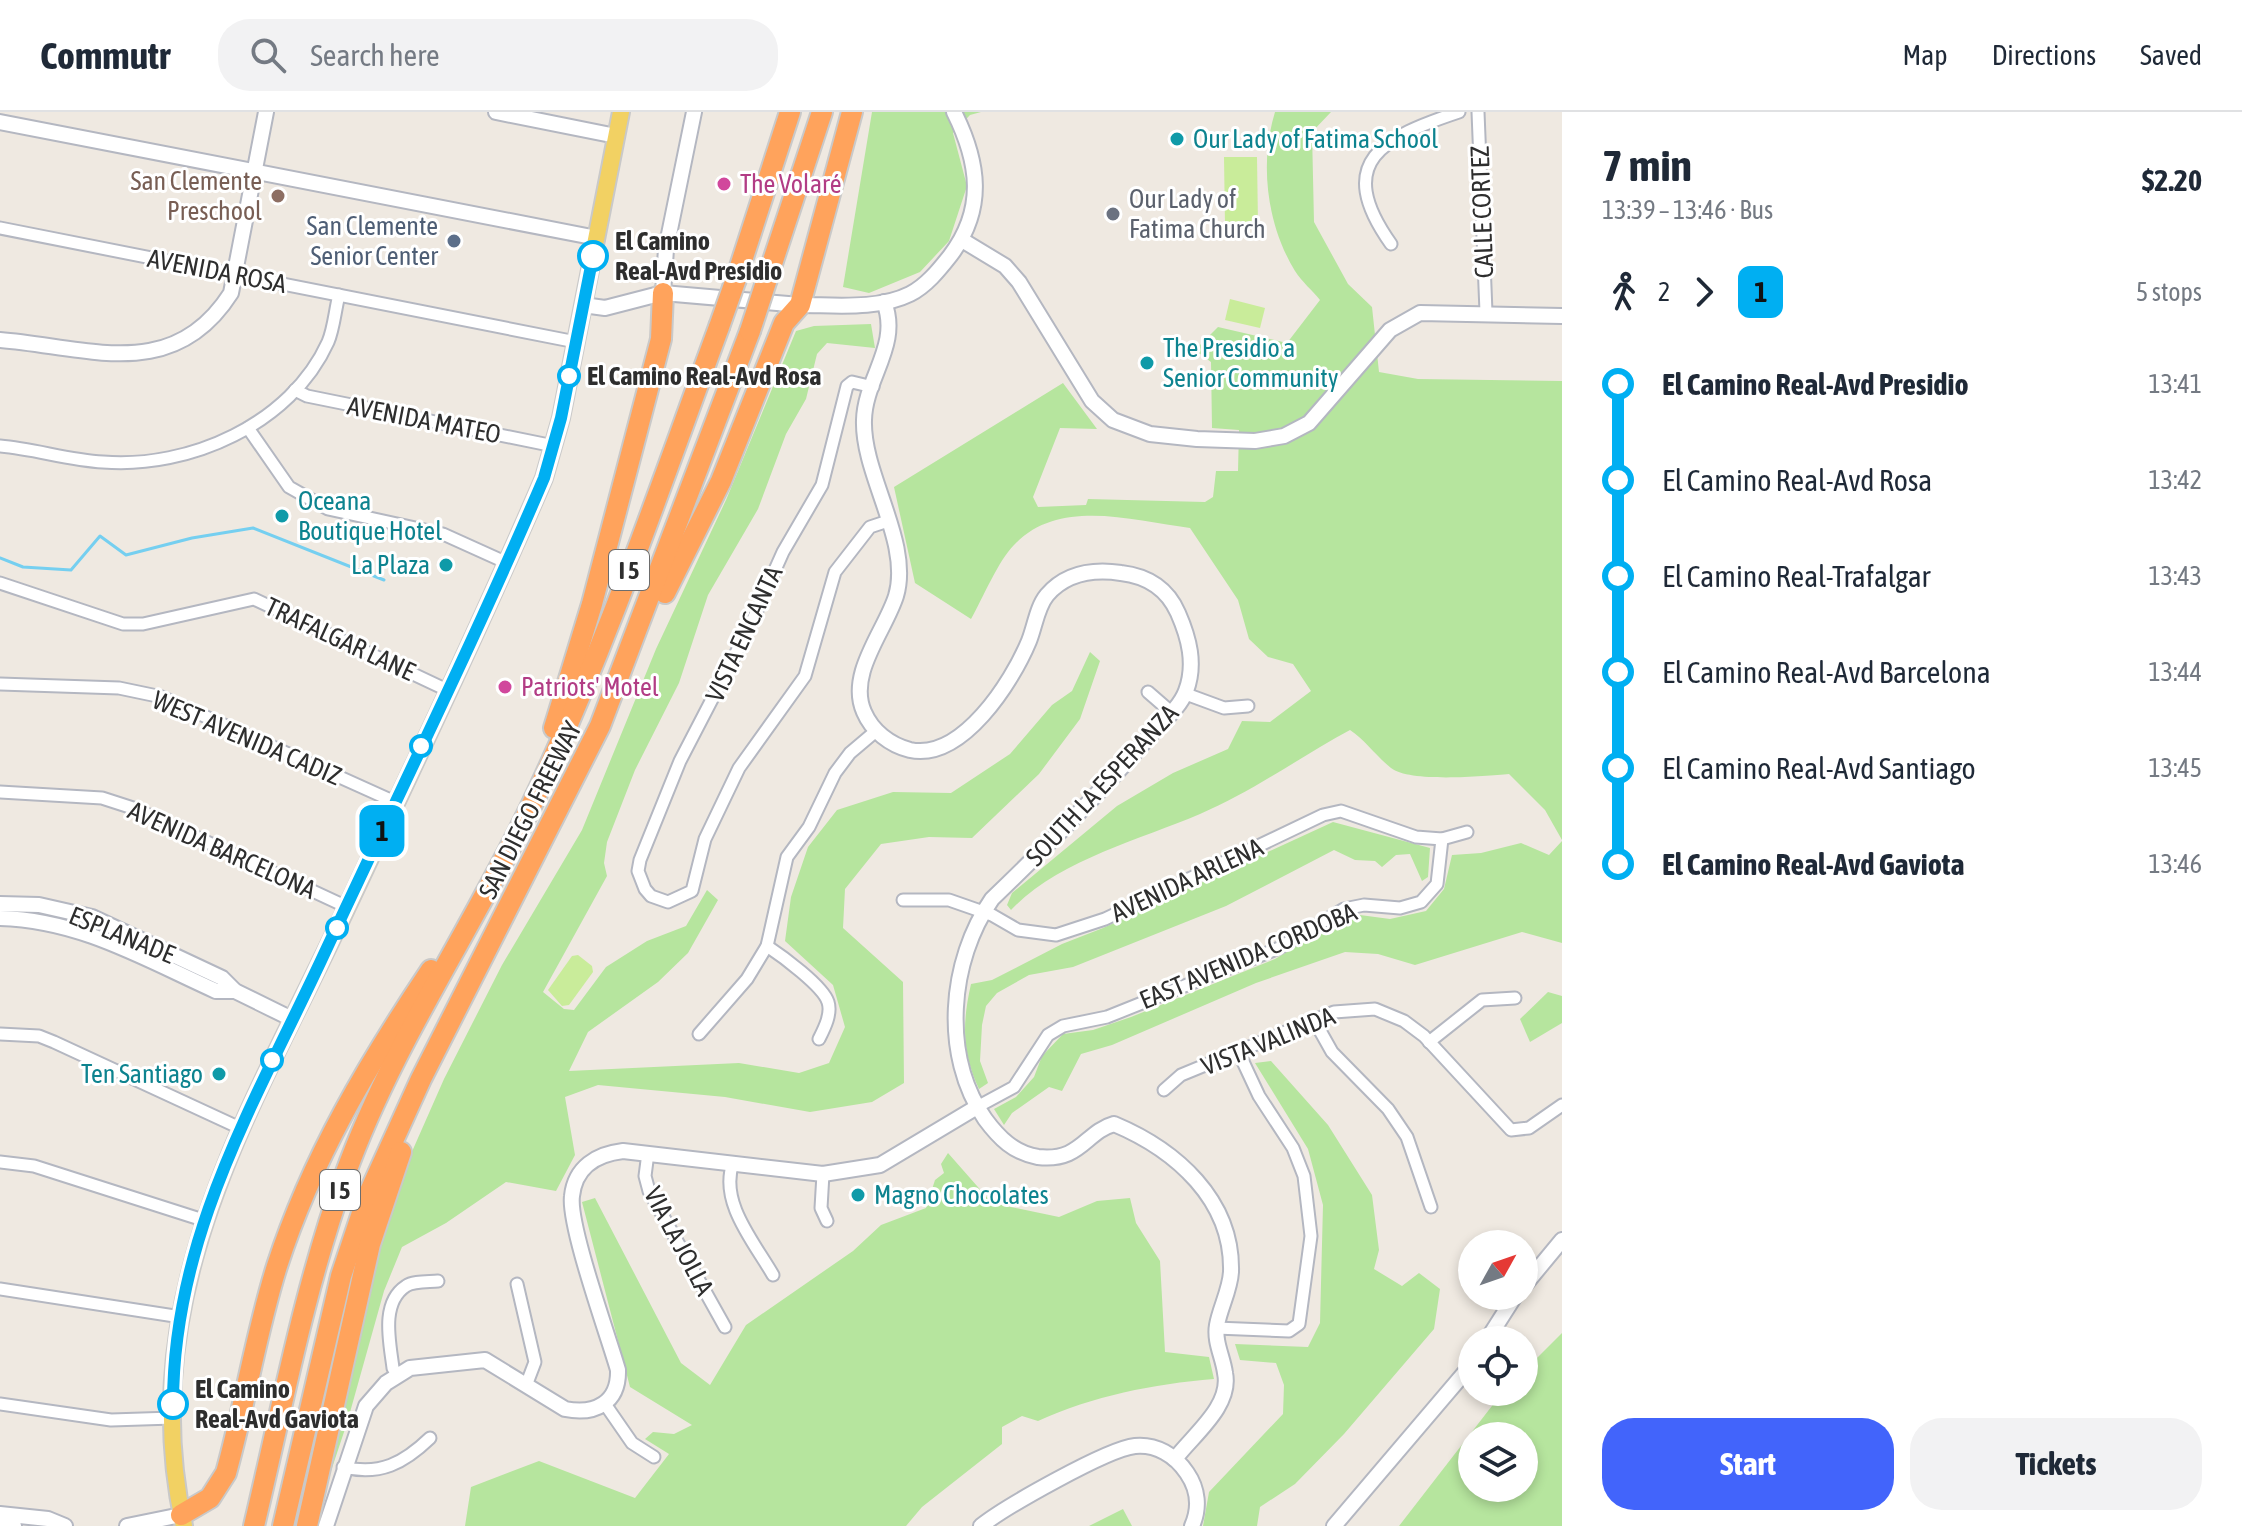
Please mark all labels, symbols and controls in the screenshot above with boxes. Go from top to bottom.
search box [218,19,778,91]
icon: search [246,33,290,77]
text: Commutr [40,34,170,77]
text: Search here [310,38,440,72]
text: Map [1903,39,1948,71]
text: Directions [1992,39,2096,71]
text: Saved [2140,39,2202,71]
place label: Our Lady of Fatima School [1193,124,1438,154]
marker: Our Lady of Fatima School [1168,130,1186,148]
text: 7 min [1602,140,1692,190]
street label: CALLE CORTEZ [1465,145,1499,279]
text: $2.20 [2142,163,2202,197]
place label: San Clemente Preschool [131,166,262,226]
place label: The Volaré [740,169,842,199]
marker: The Volaré [715,175,733,193]
place label: Our Lady of Fatima Church [1129,184,1266,244]
marker: San Clemente Preschool [269,187,287,205]
text: 13:39 – 13:46 · Bus [1602,195,1773,225]
marker: Our Lady of Fatima Church [1104,205,1122,223]
place label: San Clemente Senior Center [307,211,438,271]
place label: El Camino Real-Avd Presidio [615,226,782,286]
marker: San Clemente Senior Center [445,232,463,250]
marker: El Camino Real-Avd Presidio [578,241,608,271]
street label: AVENIDA ROSA [145,243,289,299]
icon: walk [1602,270,1646,314]
icon: forward [1682,270,1726,314]
text: 1 [1754,276,1767,308]
text: 2 [1658,277,1670,307]
text: 5 stops [2136,277,2202,307]
place label: The Presidio a Senior Community [1163,333,1339,393]
marker: The Presidio a Senior Community [1138,354,1156,372]
place label: El Camino Real-Avd Rosa [587,361,821,391]
marker: El Camino Real-Avd Rosa [558,365,580,387]
text: El Camino Real-Avd Presidio [1662,367,1969,401]
text: 13:41 [2148,369,2202,399]
street label: AVENIDA MATEO [345,390,503,450]
text: El Camino Real-Avd Rosa [1662,463,1932,497]
text: 13:42 [2148,465,2202,495]
place label: Oceana Boutique Hotel [298,486,442,546]
marker: Oceana Boutique Hotel [273,507,291,525]
place label: La Plaza [351,550,430,580]
road number: I 5 [609,550,649,590]
marker: La Plaza [437,556,455,574]
text: El Camino Real-Trafalgar [1662,559,1930,593]
street label: VISTA ENCANTA [699,561,789,707]
text: 13:43 [2148,561,2202,591]
street label: TRAFALGAR LANE [260,591,420,687]
text: El Camino Real-Avd Barcelona [1662,655,1991,689]
text: 13:44 [2148,657,2202,687]
place label: Patriots' Motel [521,672,659,702]
marker: Patriots' Motel [496,678,514,696]
street label: WEST AVENIDA CADIZ [148,685,346,791]
street label: SOUTH LA ESPERANZA [1020,698,1184,872]
street label: SAN DIEGO FREEWAY [473,716,588,903]
unlabelled marker [410,735,432,757]
text: El Camino Real-Avd Santiago [1662,751,1976,785]
text: 13:45 [2148,753,2202,783]
street label: AVENIDA BARCELONA [124,795,321,905]
line badge: 1 [356,805,408,857]
text: 1 [375,815,389,847]
street label: AVENIDA ARLENA [1106,832,1268,928]
text: El Camino Real-Avd Gaviota [1662,847,1964,881]
text: 13:46 [2148,849,2202,879]
street label: EAST AVENIDA CORDOBA [1135,897,1361,1015]
street label: ESPLANADE [65,900,179,970]
unlabelled marker [326,917,348,939]
street label: VISTA VALINDA [1197,1001,1339,1081]
unlabelled marker [261,1049,283,1071]
place label: Ten Santiago [81,1059,203,1089]
marker: Ten Santiago [210,1065,228,1083]
road number: I 5 [320,1170,360,1210]
place label: Magno Chocolates [874,1180,1049,1210]
street label: VIA LA JOLLA [638,1182,720,1301]
marker: Magno Chocolates [849,1186,867,1204]
north arrow [1458,1230,1538,1310]
map controls [1458,1230,1538,1502]
button: locate [1458,1326,1538,1406]
place label: El Camino Real-Avd Gaviota [195,1374,359,1434]
marker: El Camino Real-Avd Gaviota [158,1389,188,1419]
button: Start [1602,1418,1894,1510]
button: Tickets [1910,1418,2202,1510]
button: layers [1458,1422,1538,1502]

